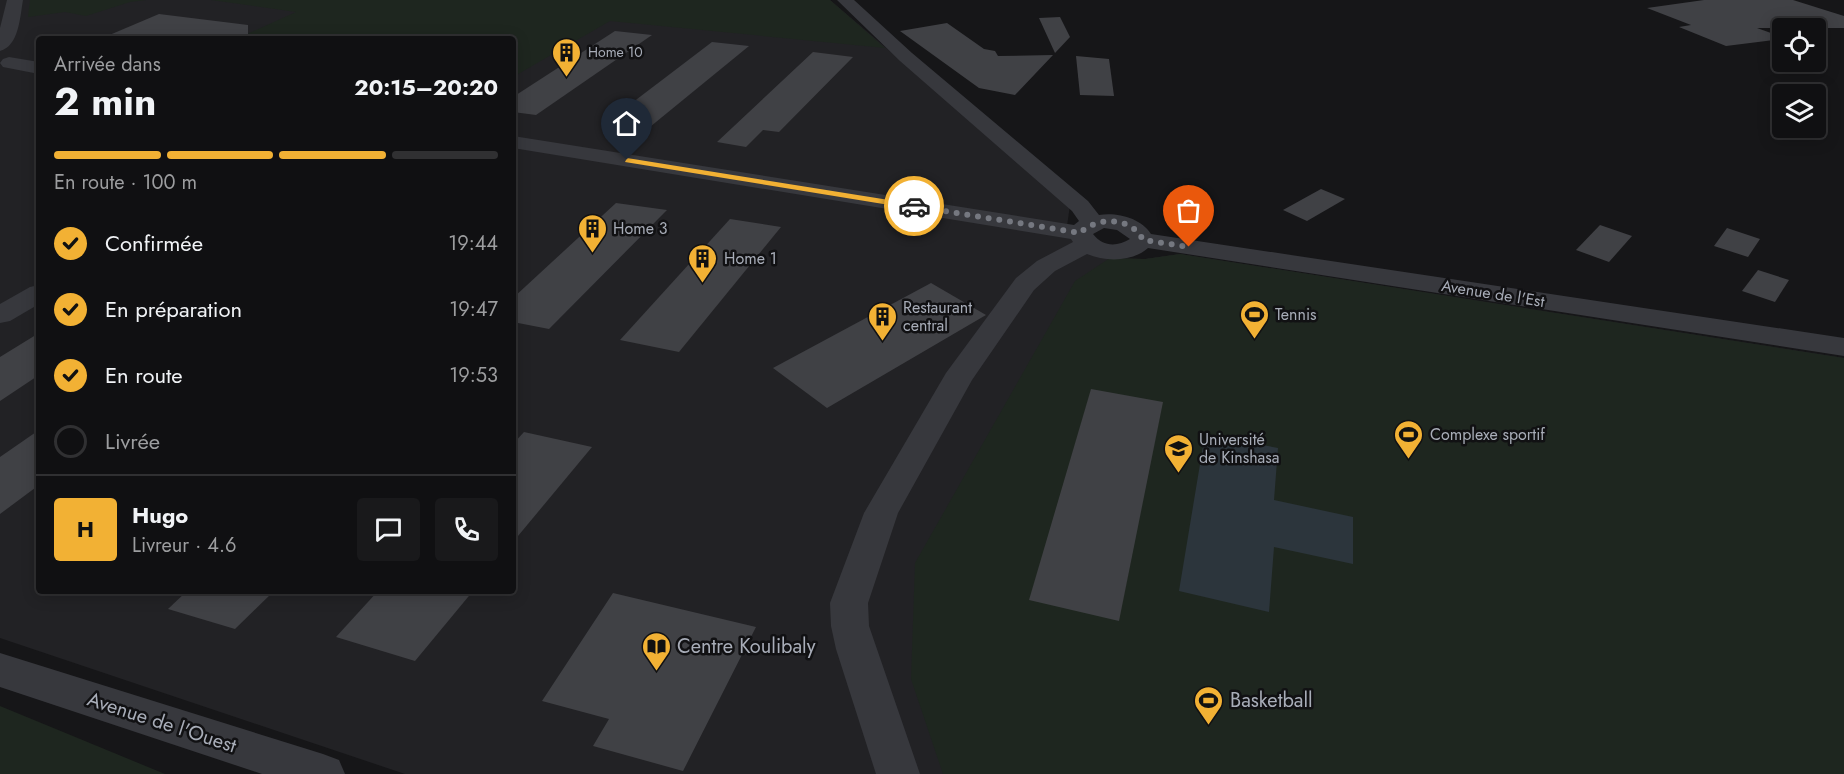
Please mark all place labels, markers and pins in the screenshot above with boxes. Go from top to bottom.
building icon: Home 10 [551,36,583,78]
place label: Home 10 [588,42,643,62]
pin [601,98,652,160]
pin [1163,185,1214,247]
building icon: Home 3 [576,212,608,254]
place label: Home 3 [613,217,668,240]
building icon: Home 1 [687,242,719,284]
place label: Home 1 [724,247,777,270]
place label: Restaurant central [903,296,972,337]
sports icon: Tennis [1238,298,1270,340]
building icon: Restaurant central [866,300,898,342]
place label: Tennis [1275,303,1317,326]
sports icon: Complexe sportif [1393,418,1425,460]
place label: Complexe sportif [1430,423,1545,446]
place label: Université de Kinshasa [1199,428,1279,469]
school or university icon: Université de Kinshasa [1162,432,1194,474]
library icon: Centre Koulibaly [640,630,672,672]
place label: Centre Koulibaly [677,632,816,661]
sports icon: Basketball [1193,684,1225,726]
place label: Basketball [1230,686,1313,715]

